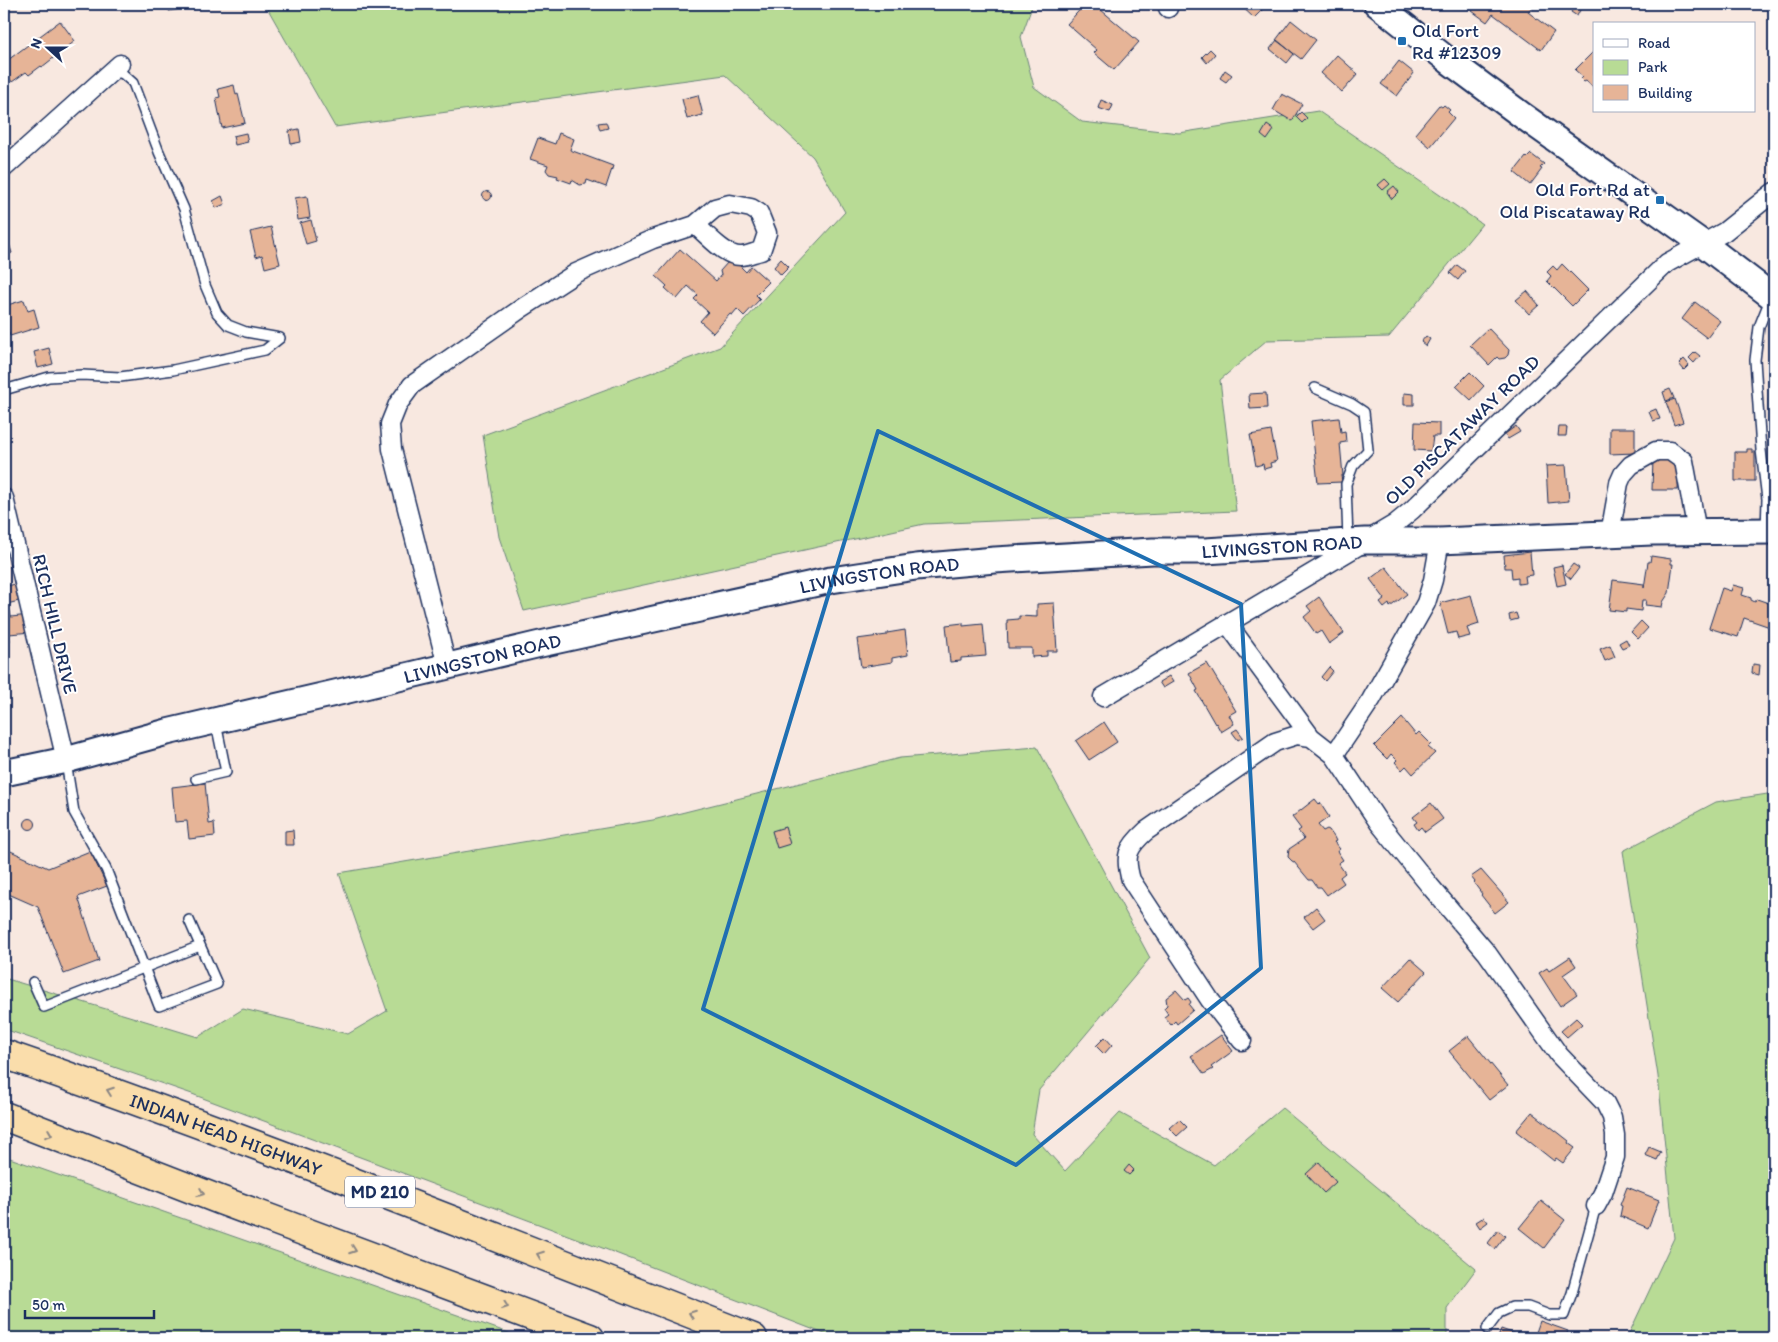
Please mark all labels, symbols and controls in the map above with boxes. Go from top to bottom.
place label: Old Fort Rd #12309 [1412,19,1501,64]
north arrow [22,22,72,72]
legend [1593,22,1756,112]
text: Road [1638,34,1671,52]
marker: Old Fort Rd #12309 [1396,35,1408,47]
text: N [27,36,46,51]
text: Park [1638,58,1668,76]
text: Building [1638,84,1692,102]
place label: Old Fort Rd at Old Piscataway Rd [1499,178,1650,223]
marker: Old Fort Rd at Old Piscataway Rd [1654,194,1666,206]
street label: OLD PISCATAWAY ROAD [1380,350,1544,510]
street label: LIVINGSTON ROAD [1201,530,1363,563]
street label: RICH HILL DRIVE [28,552,82,696]
street label: LIVINGSTON ROAD [797,552,960,598]
street label: LIVINGSTON ROAD [401,628,563,688]
one-way arrow [107,1087,115,1097]
street label: INDIAN HEAD HIGHWAY [127,1088,325,1181]
one-way arrow [44,1128,53,1138]
road number: MD 210 [345,1176,415,1208]
one-way arrow [196,1186,205,1197]
one-way arrow [348,1244,357,1254]
one-way arrow [537,1251,545,1261]
scale bar [25,1287,154,1319]
text: 50 m [32,1296,65,1314]
one-way arrow [500,1300,509,1311]
one-way arrow [688,1310,697,1320]

